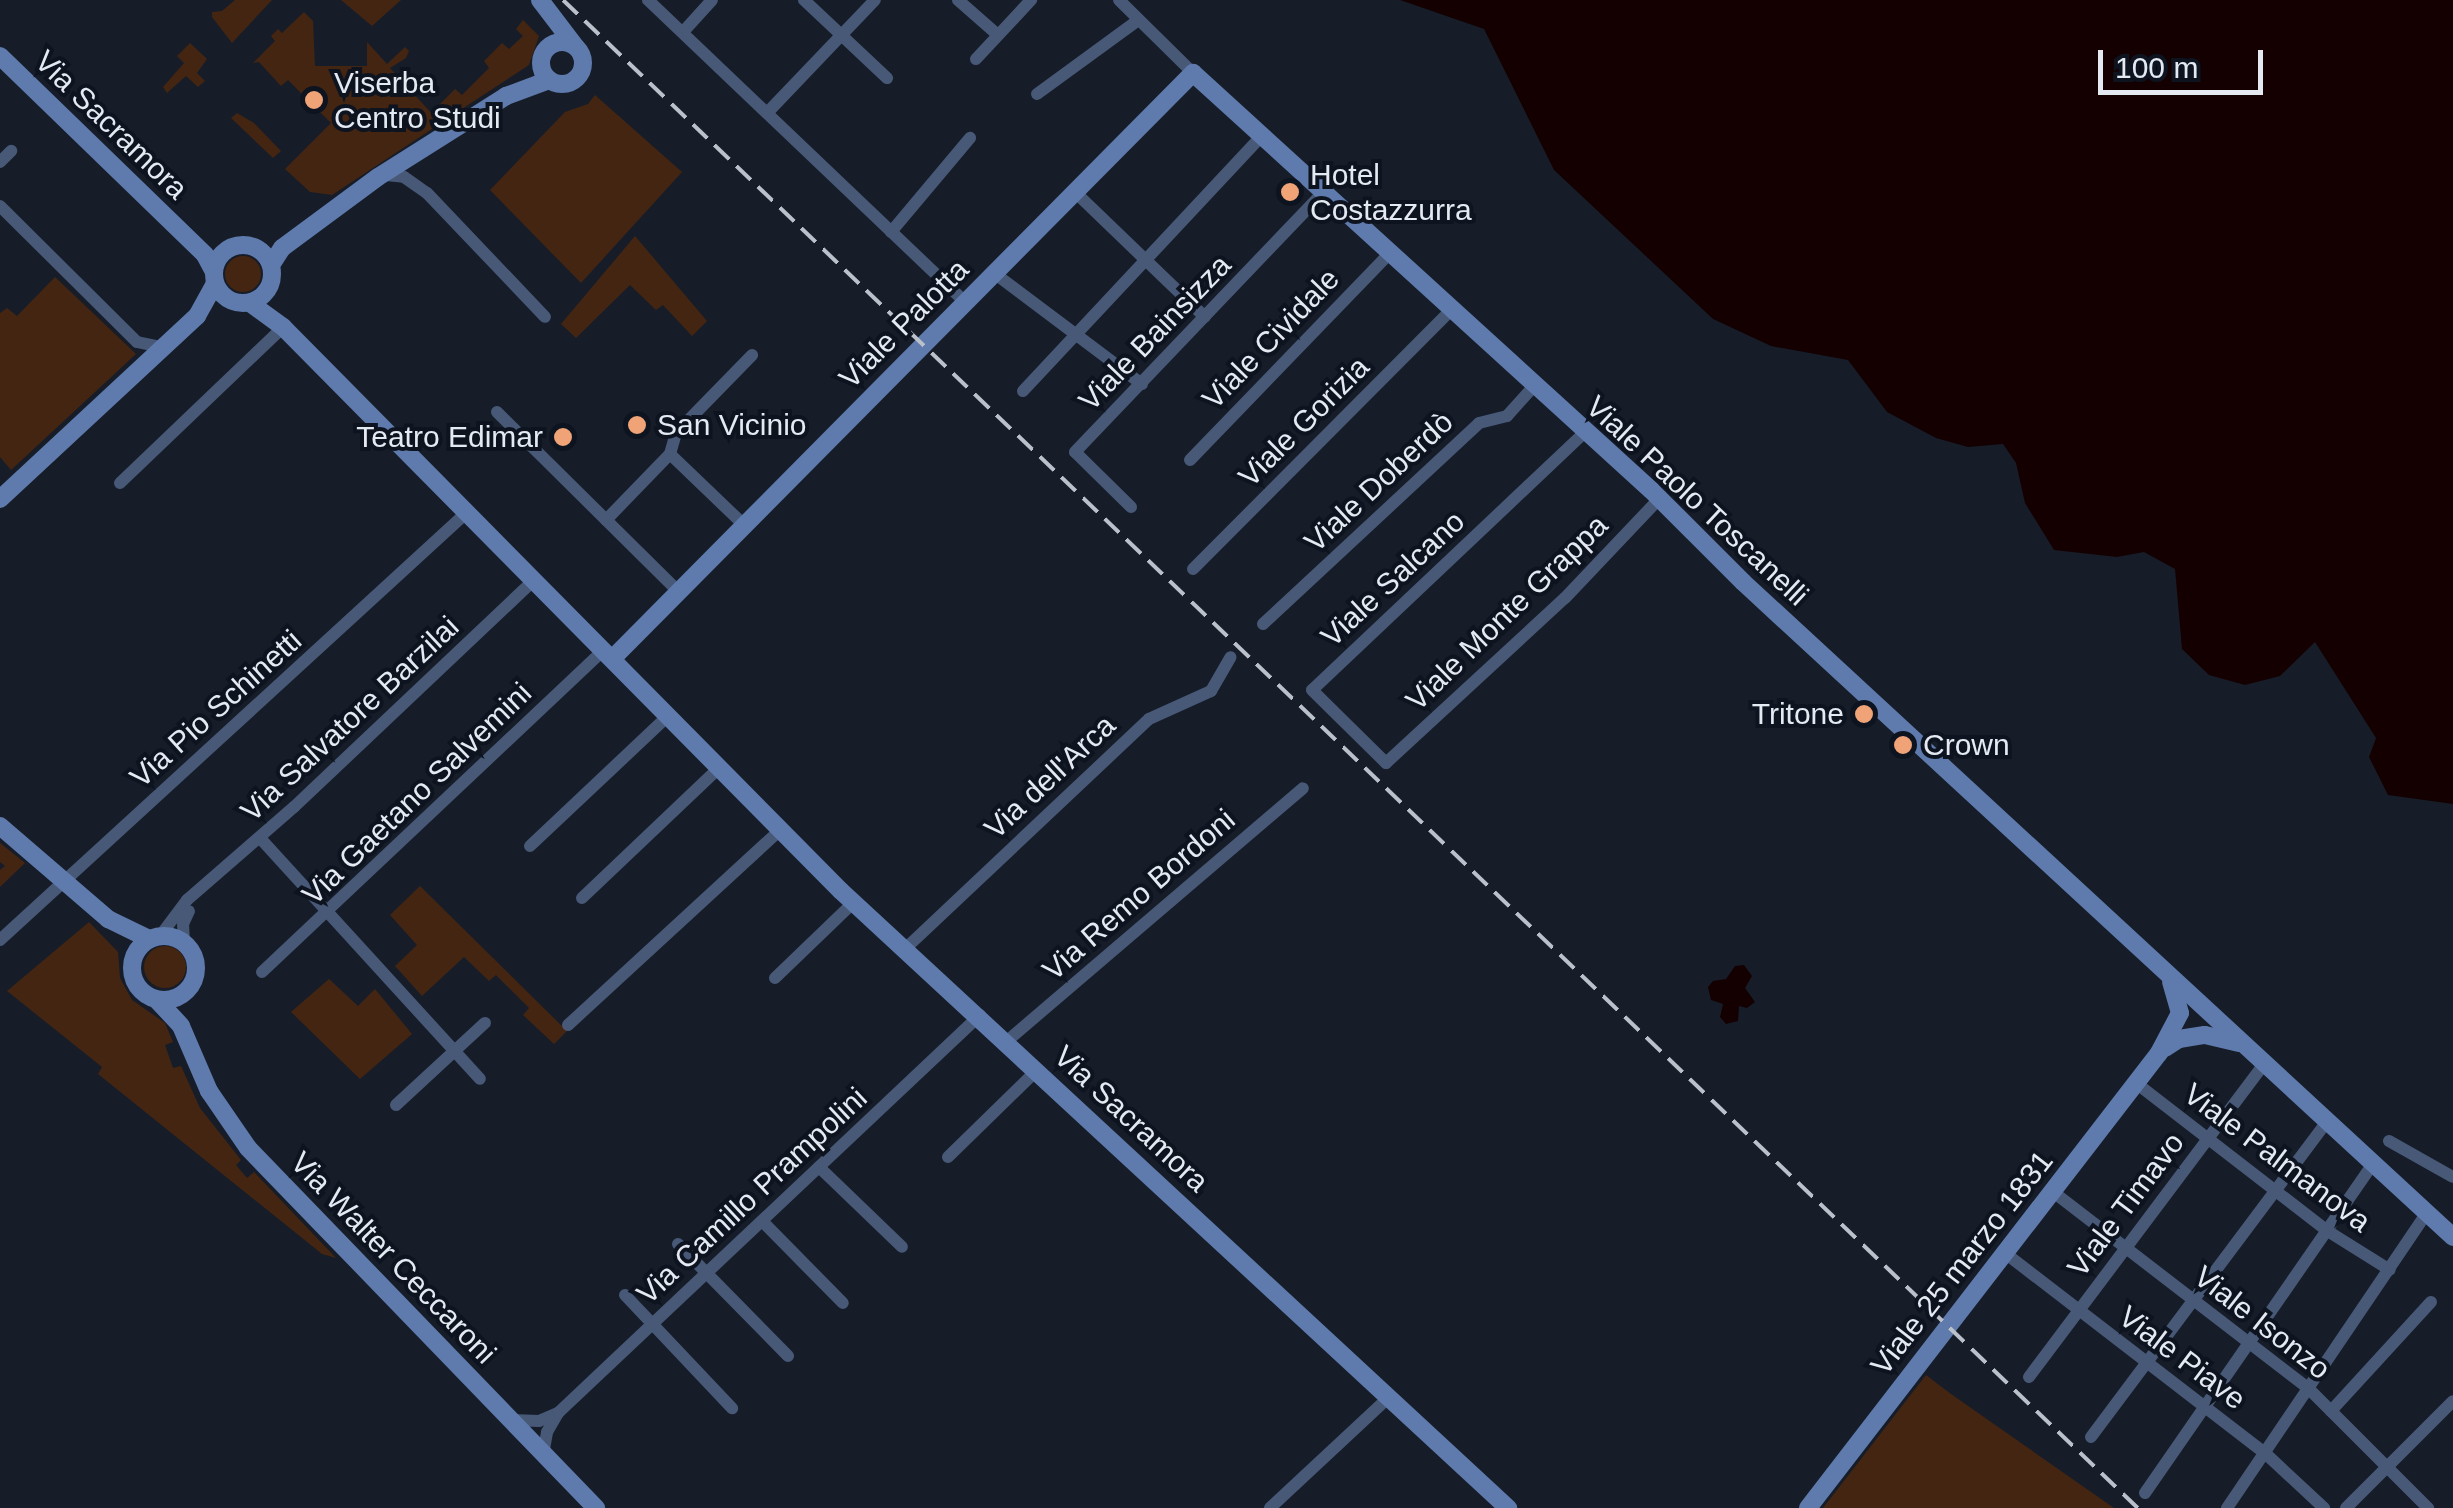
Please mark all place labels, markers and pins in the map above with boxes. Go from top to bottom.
place label: Viserba Centro Studi [334,65,501,136]
marker: Viserba Centro Studi [303,89,325,111]
place label: Hotel Costazzurra [1310,157,1472,228]
marker: Hotel Costazzurra [1279,181,1301,203]
place label: San Vicinio [657,407,807,443]
marker: San Vicinio [626,414,648,436]
place label: Teatro Edimar [356,419,543,455]
marker: Teatro Edimar [552,426,574,448]
place label: Tritone [1752,696,1844,732]
marker: Tritone [1853,703,1875,725]
place label: Crown [1923,727,2010,763]
marker: Crown [1892,734,1914,756]

